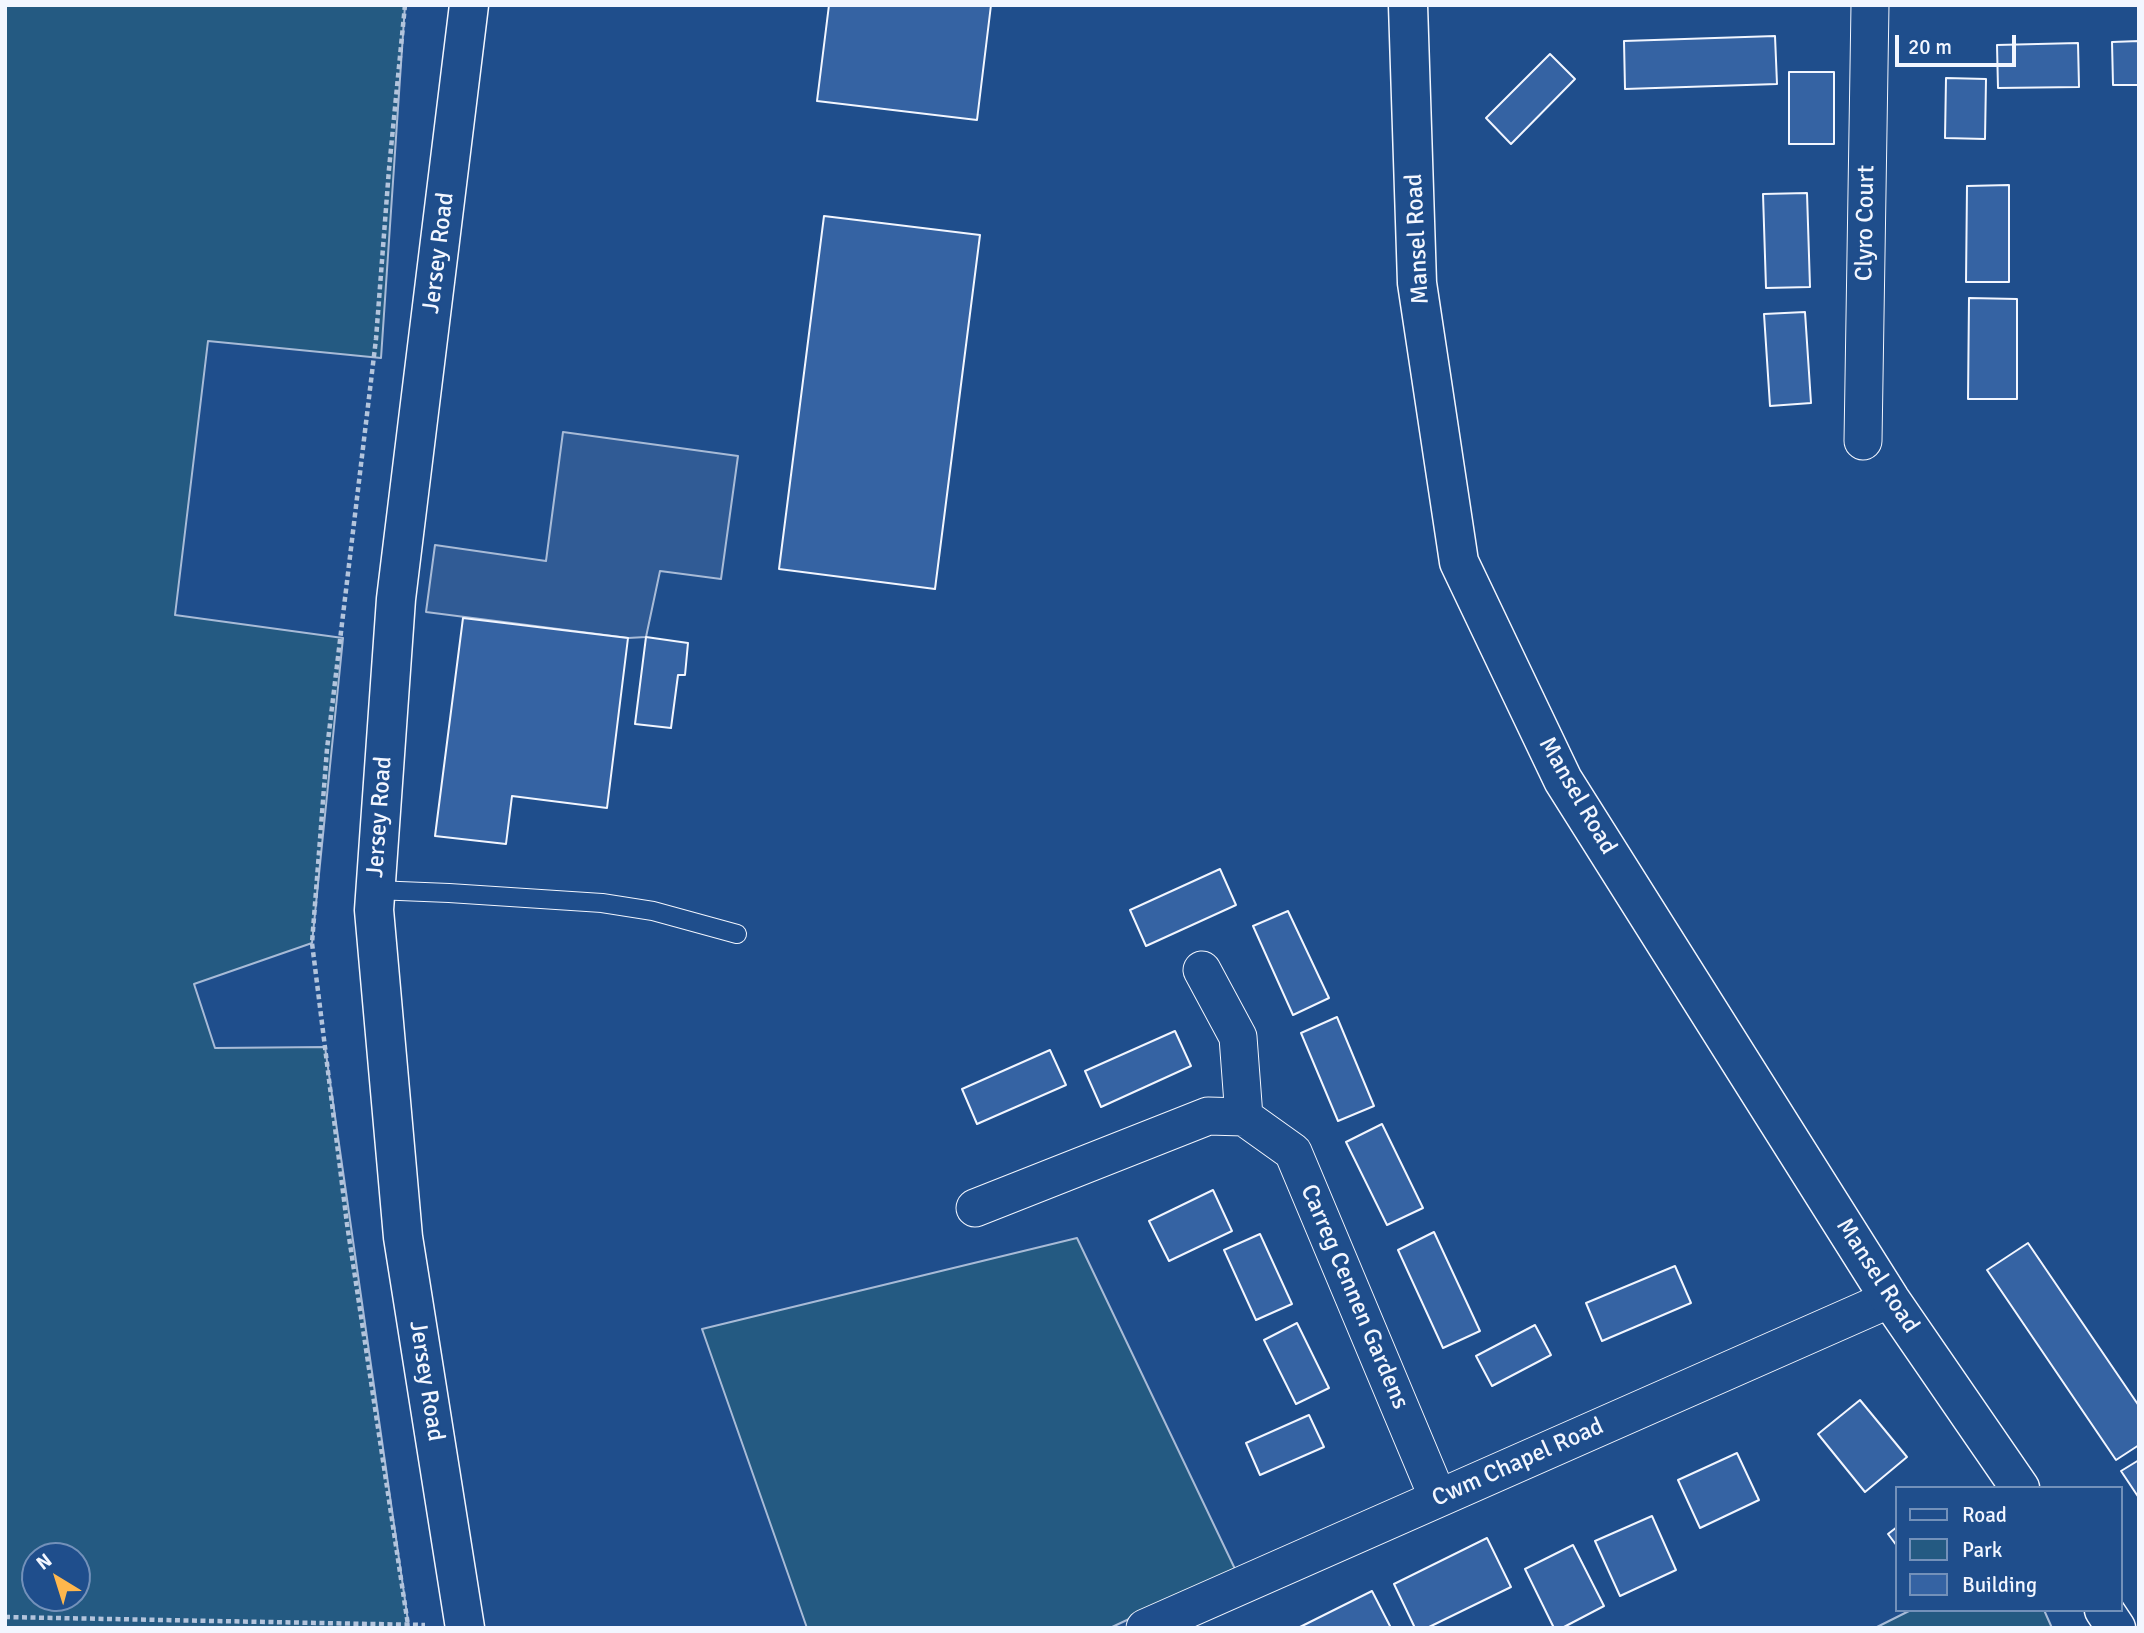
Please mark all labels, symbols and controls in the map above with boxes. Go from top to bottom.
scale bar [1899,21,2020,65]
text: 20 m [1908,34,1952,60]
street label: Clyro Court [1851,165,1881,281]
street label: Mansel Road [1400,173,1436,305]
street label: Jersey Road [417,191,461,315]
street label: Mansel Road [1532,732,1622,860]
street label: Jersey Road [361,755,399,879]
street label: Carreg Cennen Gardens [1294,1180,1414,1414]
street label: Mansel Road [1829,1213,1925,1339]
street label: Jersey Road [402,1319,450,1443]
street label: Cwm Chapel Road [1428,1412,1608,1514]
legend [1896,1486,2123,1612]
text: Road [1962,1502,2007,1528]
text: Park [1962,1537,2002,1563]
north arrow [21,1542,91,1612]
text: N [32,1549,57,1576]
text: Building [1962,1572,2037,1598]

